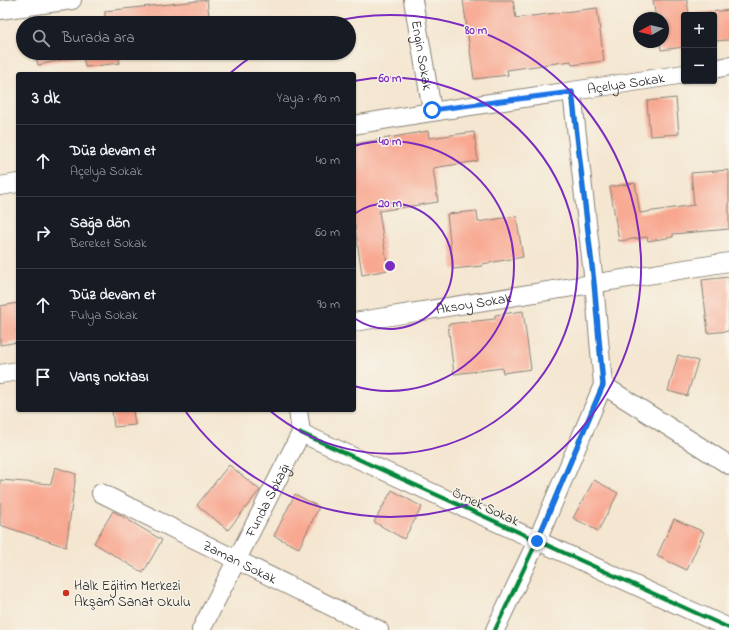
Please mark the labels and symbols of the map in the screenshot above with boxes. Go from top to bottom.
north arrow [633,12,669,48]
street label: Engin Sokak [405,19,438,93]
text: 80 m [464,22,488,40]
street label: Açelya Sokak [586,68,667,101]
text: 60 m [378,70,402,88]
route start [423,101,441,119]
text: 40 m [378,133,402,151]
text: 20 m [377,195,402,213]
centre of rings [383,259,397,273]
street label: Aksoy Sokak [434,288,514,321]
street label: Funda Sokağı [240,460,296,542]
street label: Örnek Sokak [448,483,523,532]
route end [528,532,546,550]
street label: Zaman Sokak [199,536,281,590]
place label: Halk Eğitim Merkezi Akşam Sanat Okulu [74,576,191,613]
marker: Halk Eğitim Merkezi Akşam Sanat Okulu [61,588,71,598]

